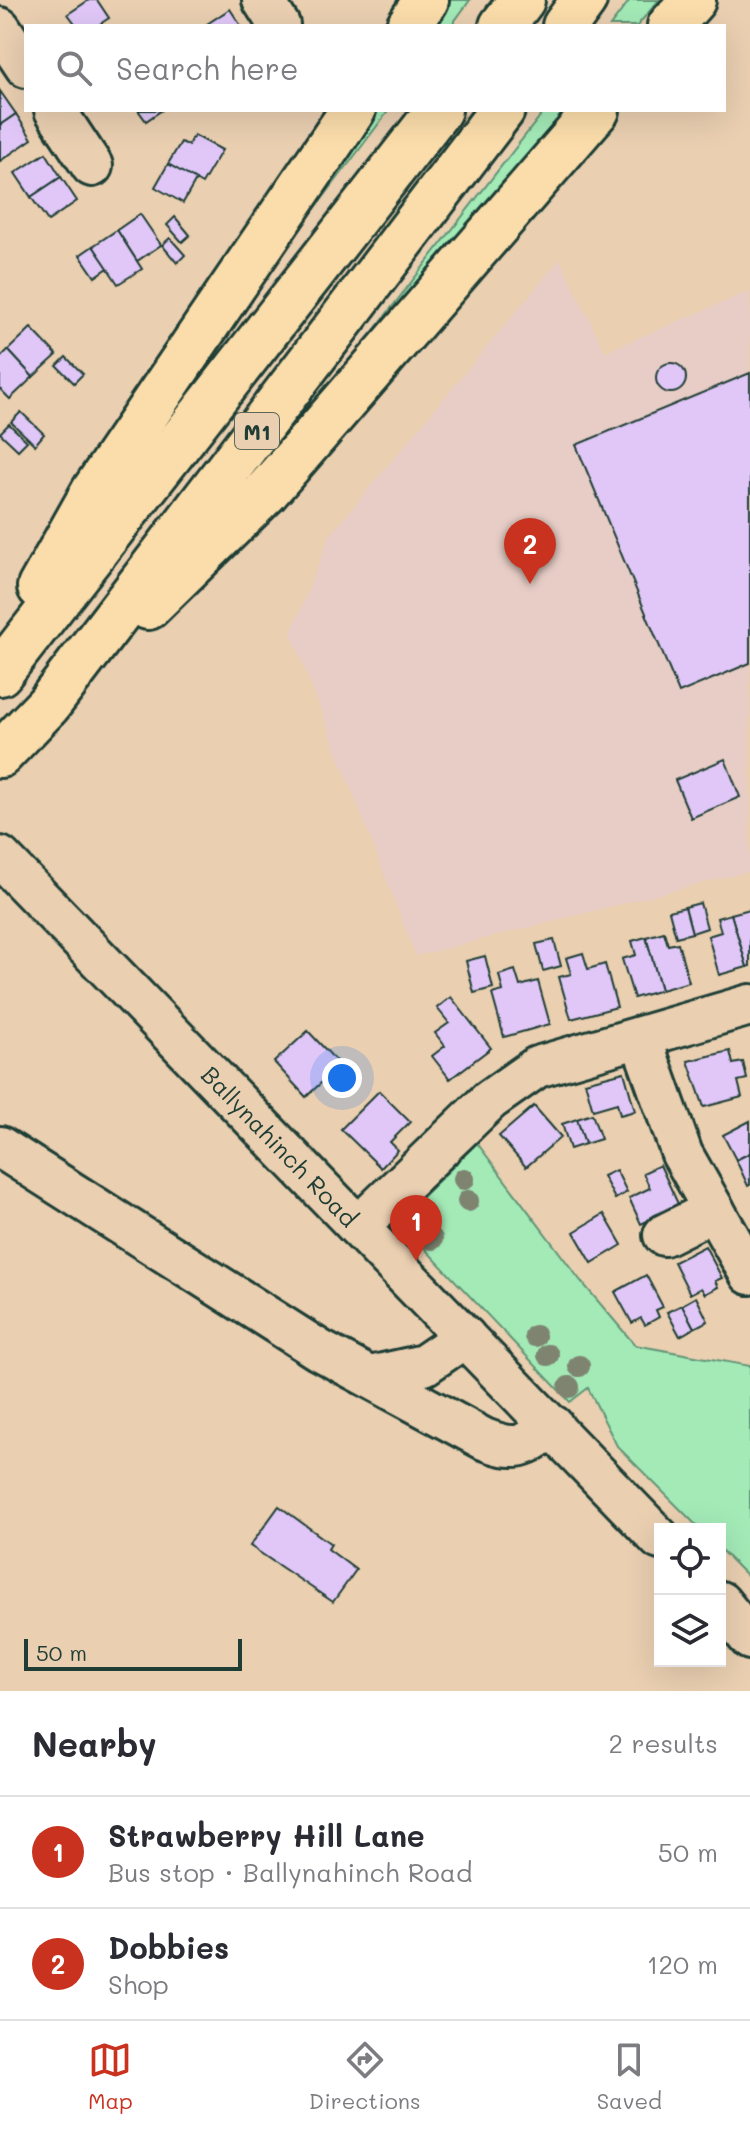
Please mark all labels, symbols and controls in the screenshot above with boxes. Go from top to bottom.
search box [24,24,726,112]
icon: search [52,46,96,90]
text: Search here [116,48,299,88]
road number: M1 [235,413,279,449]
pin: 2 [504,518,556,584]
your location [322,1058,362,1098]
street label: Ballynahinch Road [195,1059,365,1233]
pin: 1 [390,1195,442,1261]
map controls [654,1523,726,1667]
button: locate [654,1523,726,1595]
button: layers [654,1595,726,1667]
scale bar [24,1635,242,1671]
text: 50 m [36,1638,87,1667]
text: Nearby [32,1721,157,1766]
text: 2 results [609,1726,718,1760]
text: Strawberry Hill Lane [108,1815,425,1855]
text: 1 [52,1835,64,1869]
text: 50 m [658,1835,718,1869]
text: Bus stop · Ballynahinch Road [108,1855,472,1889]
text: Dobbies [108,1927,229,1967]
text: 2 [51,1947,65,1981]
text: 120 m [647,1947,718,1981]
text: Shop [108,1967,169,2001]
tab: Map [88,2038,133,2115]
tab: Directions [309,2038,421,2115]
tab: Saved [597,2038,662,2115]

